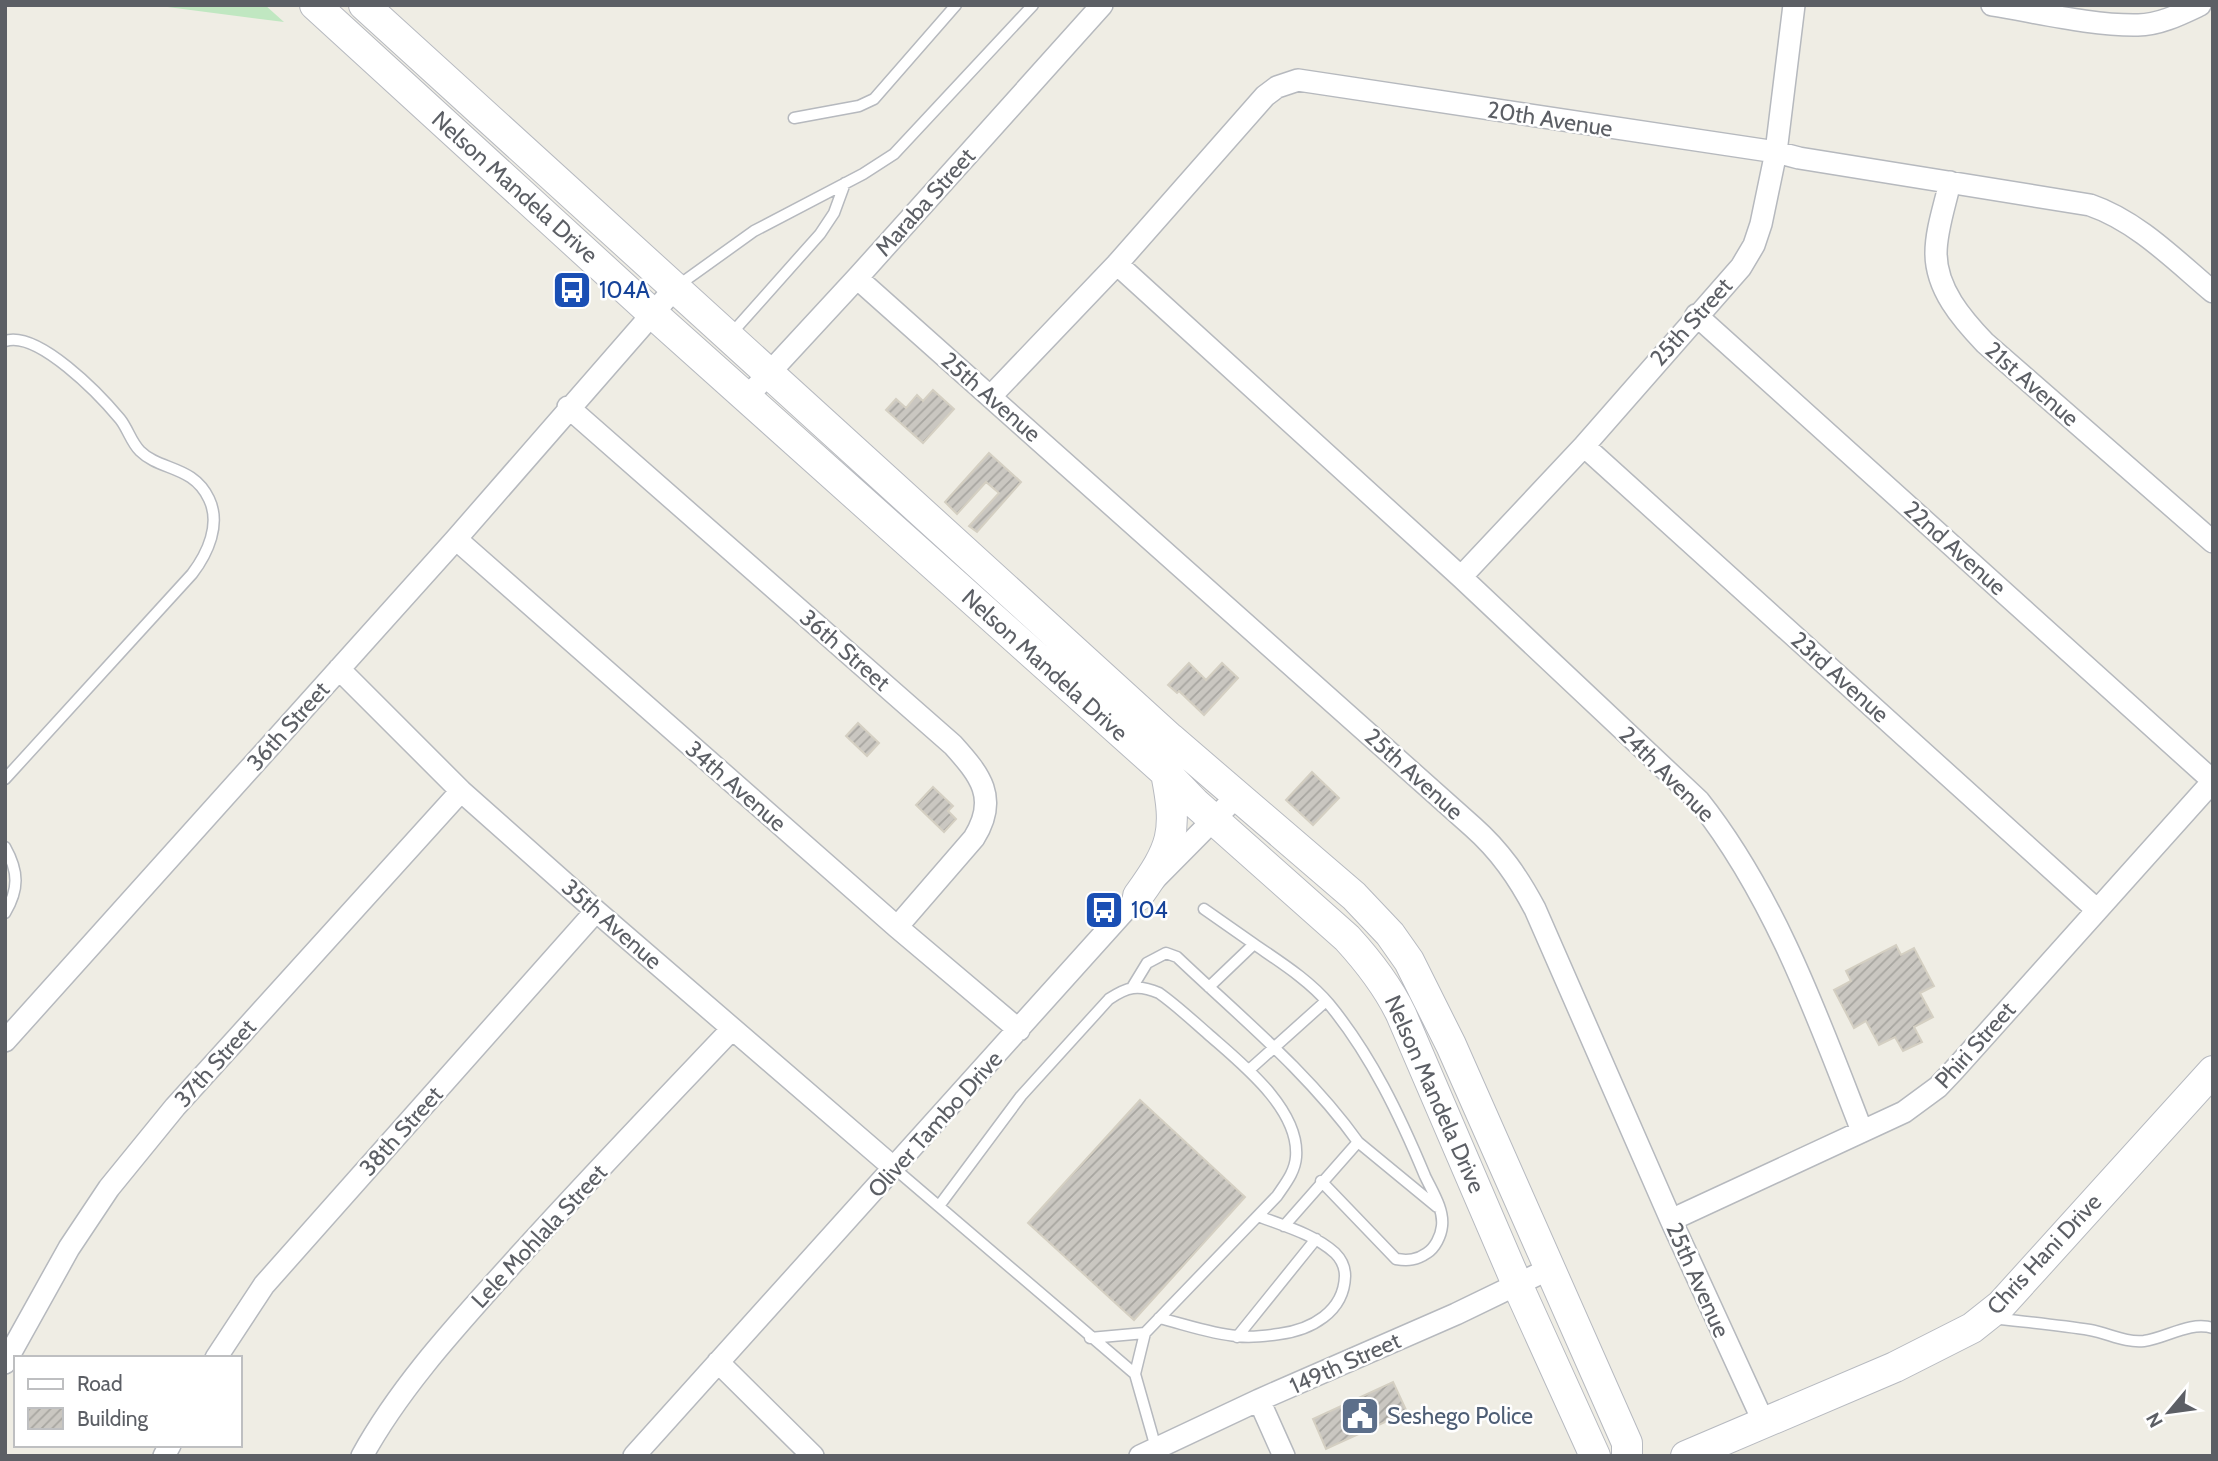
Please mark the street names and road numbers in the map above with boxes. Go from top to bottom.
street label: 20th Avenue [1485,95,1615,143]
street label: Nelson Mandela Drive [426,105,604,269]
street label: Maraba Street [869,142,981,262]
street label: 25th Street [1644,272,1738,372]
street label: 21st Avenue [1979,336,2085,432]
street label: 25th Avenue [935,346,1047,448]
street label: 22nd Avenue [1898,495,2012,601]
street label: Nelson Mandela Drive [956,583,1134,747]
street label: 36th Street [794,603,896,697]
street label: 23rd Avenue [1785,626,1895,728]
street label: 36th Street [241,676,335,776]
street label: 24th Avenue [1613,720,1721,828]
street label: 25th Avenue [1359,723,1469,826]
street label: 34th Avenue [680,735,792,837]
street label: 35th Avenue [556,873,668,975]
street label: Nelson Mandela Drive [1379,991,1491,1197]
street label: Phiri Street [1929,996,2021,1094]
street label: 37th Street [168,1013,262,1113]
street label: Oliver Tambo Drive [862,1045,1008,1203]
street label: 38th Street [353,1080,449,1182]
street label: Lele Mohlala Street [465,1158,613,1314]
street label: Chris Hani Drive [1981,1188,2107,1320]
street label: 25th Avenue [1660,1218,1736,1342]
street label: 149th Street [1285,1326,1405,1400]

